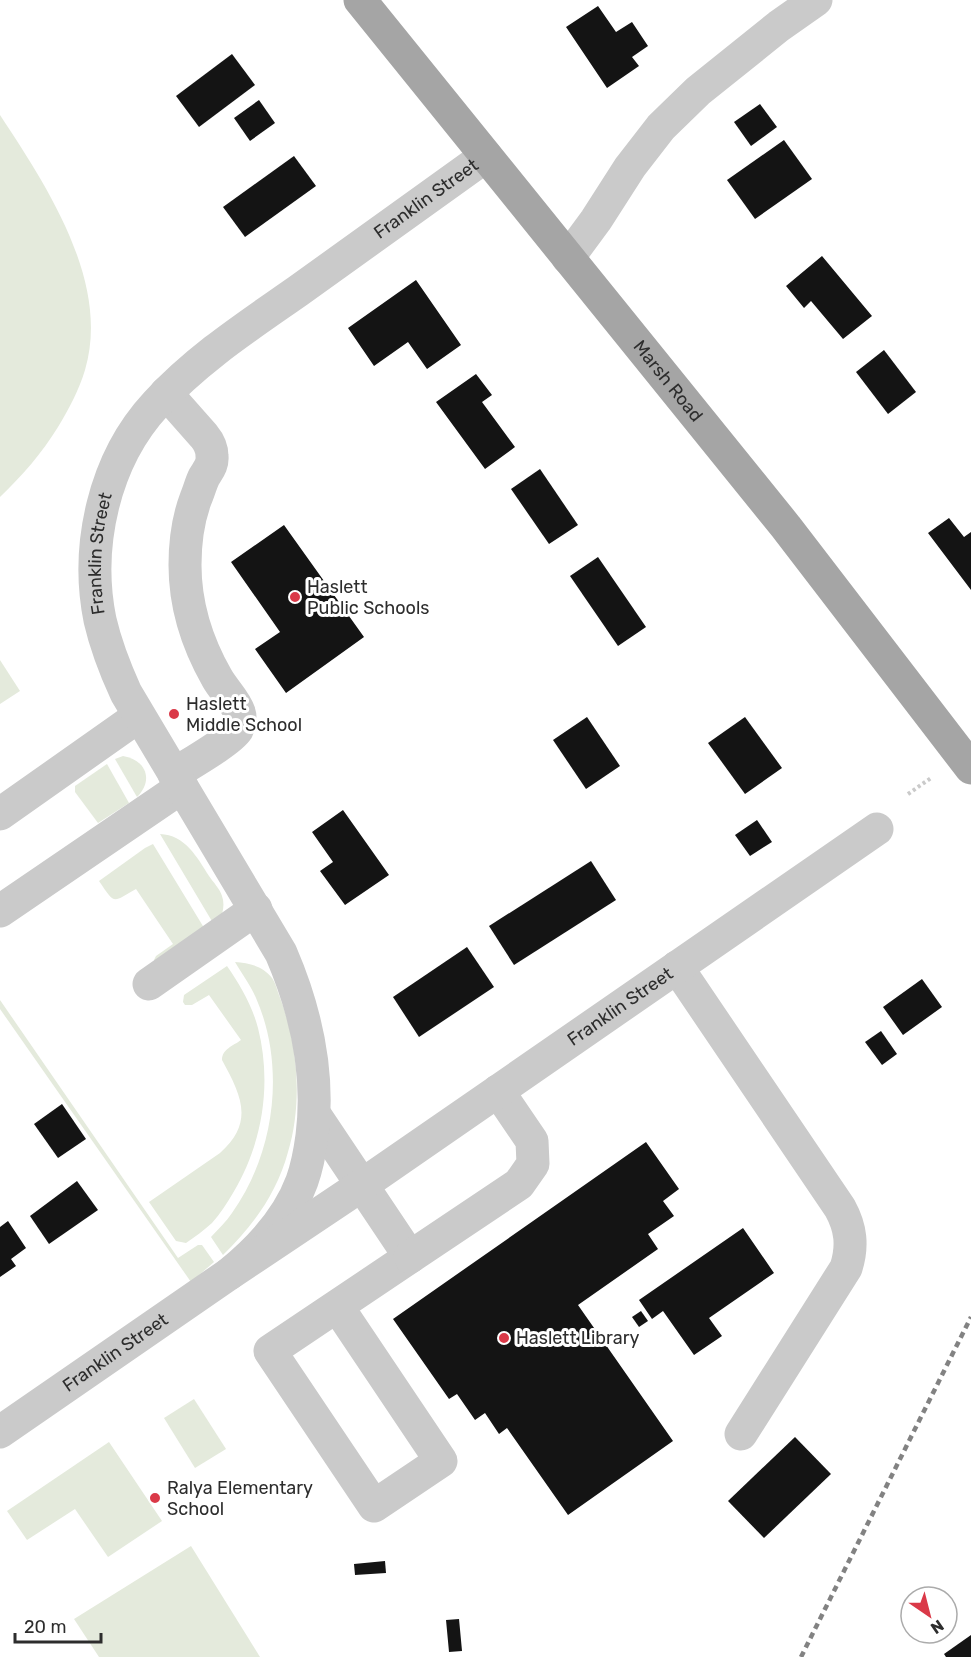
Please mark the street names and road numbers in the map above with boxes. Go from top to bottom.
street label: Franklin Street [370,154,483,244]
street label: Marsh Road [629,336,708,426]
street label: Franklin Street [84,490,117,616]
street label: Franklin Street [563,962,677,1051]
street label: Franklin Street [58,1308,172,1397]

